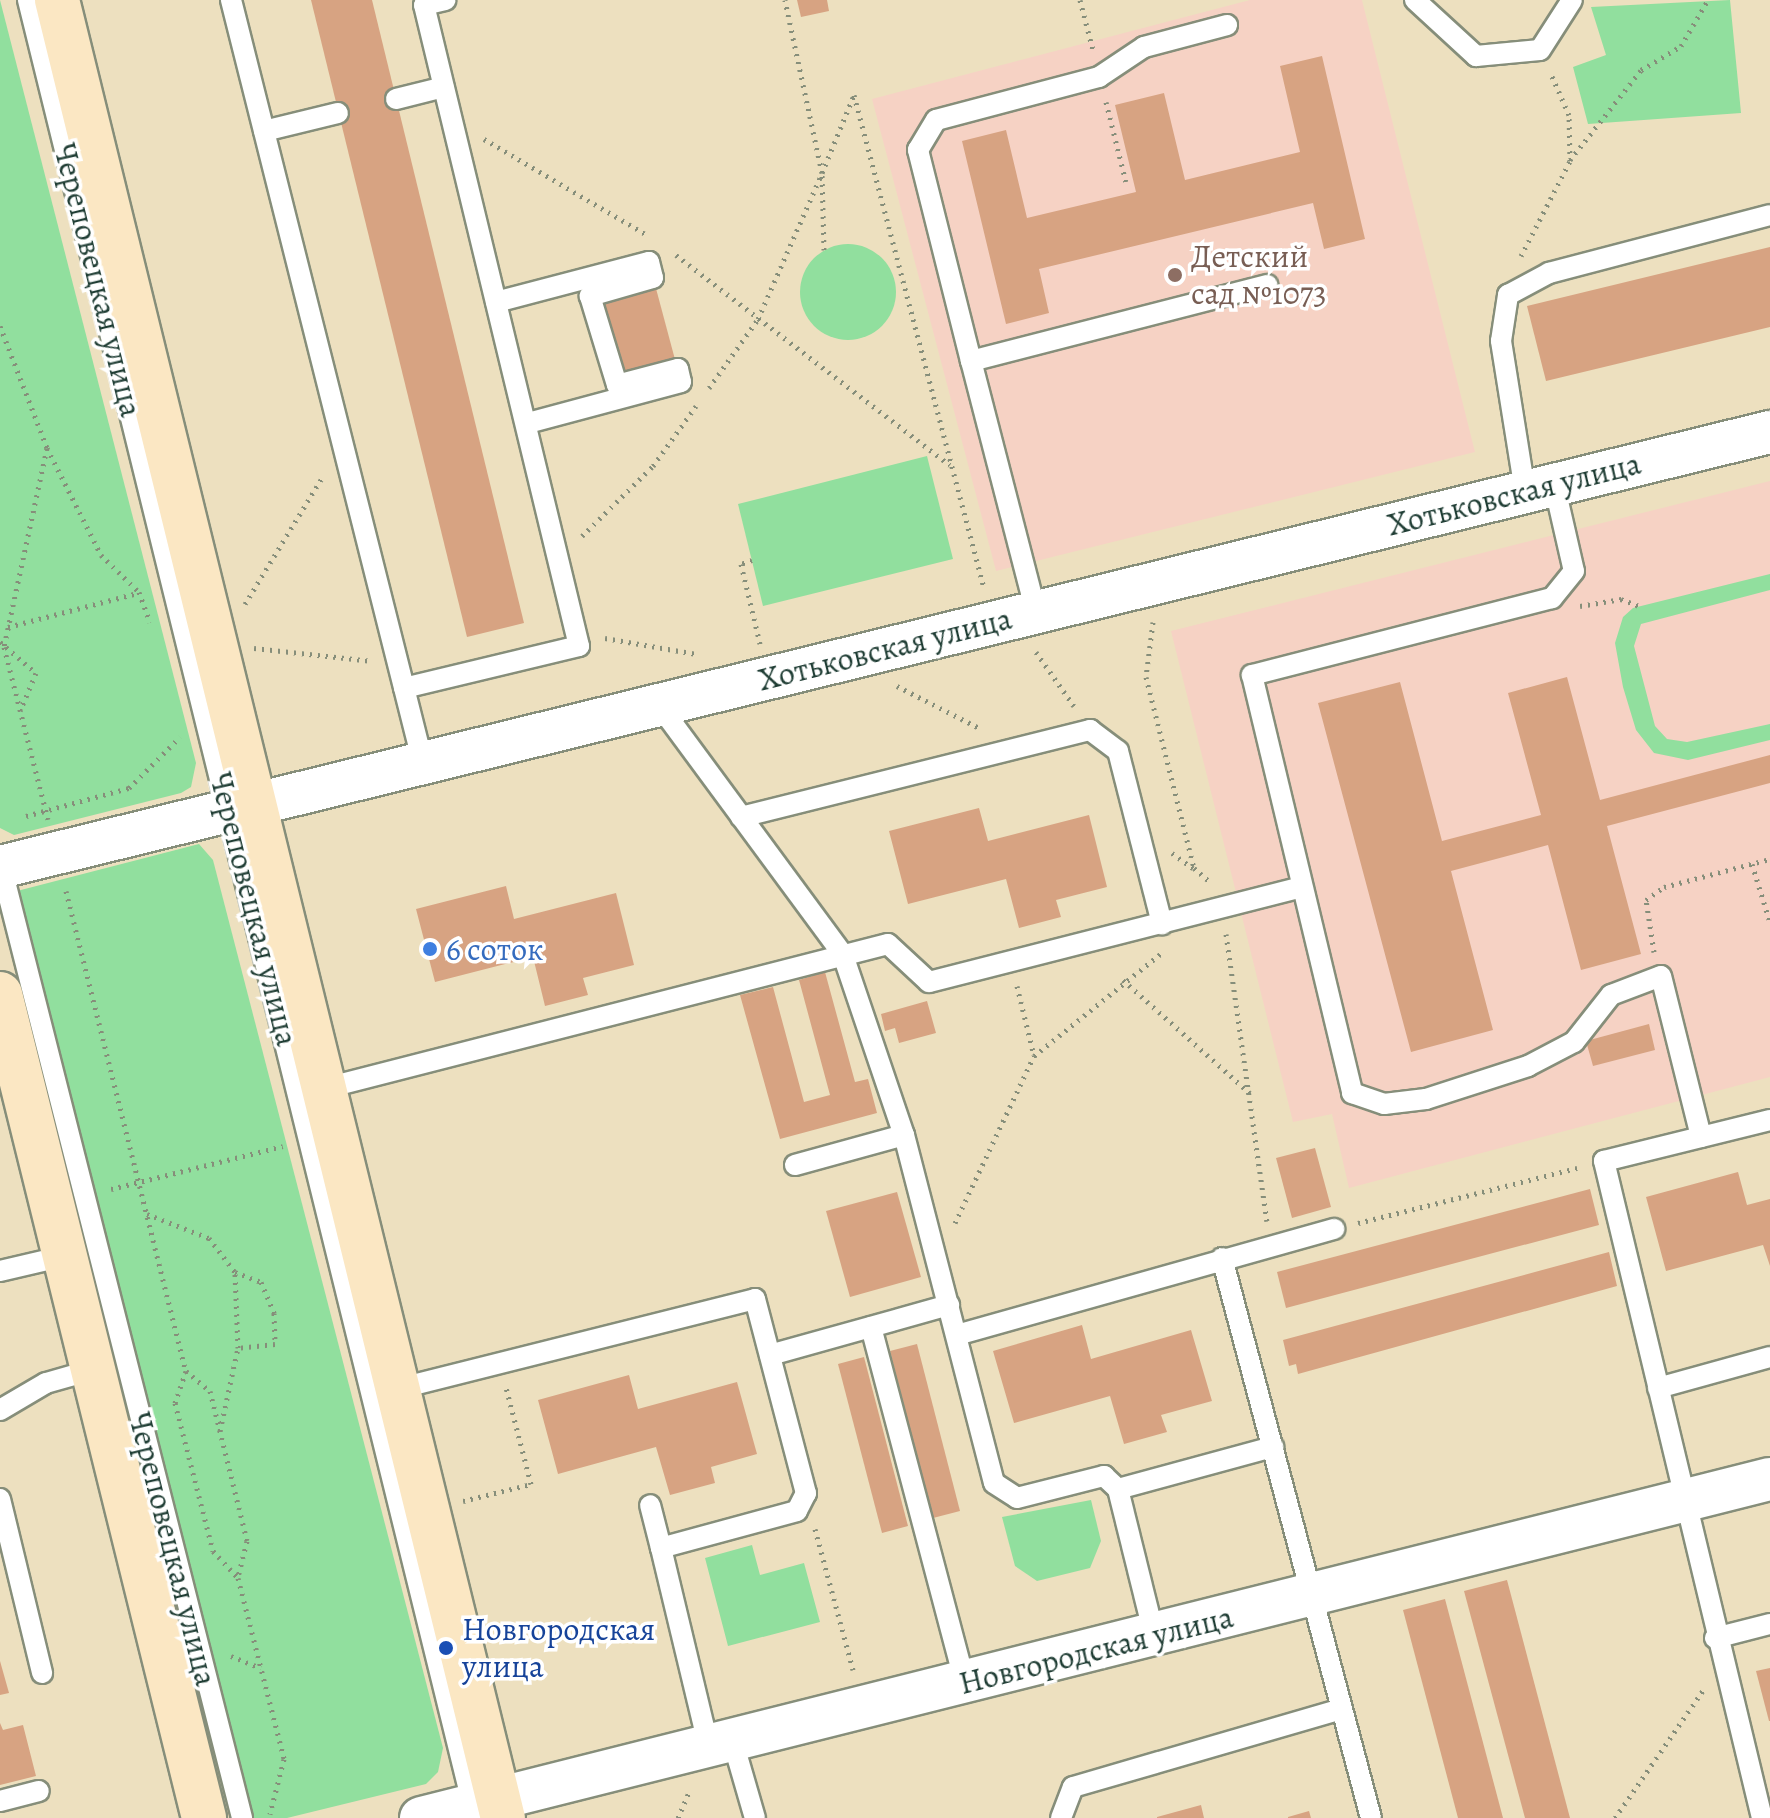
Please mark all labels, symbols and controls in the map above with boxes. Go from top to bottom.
street label: Череповецкая улица [45,139,151,421]
place label: Детский сад №1073 [1191,238,1327,313]
marker: Детский сад №1073 [1166,266,1184,284]
street label: Хотьковская улица [1383,444,1645,544]
street label: Хотьковская улица [754,599,1016,699]
street label: Череповецкая улица [201,768,307,1050]
place label: 6 соток [446,930,544,968]
marker: 6 соток [421,940,439,958]
street label: Череповецкая улица [120,1408,226,1690]
street label: Новгородская улица [955,1597,1237,1703]
place label: Новгородская улица [462,1611,655,1686]
marker: Новгородская улица [437,1639,455,1657]

